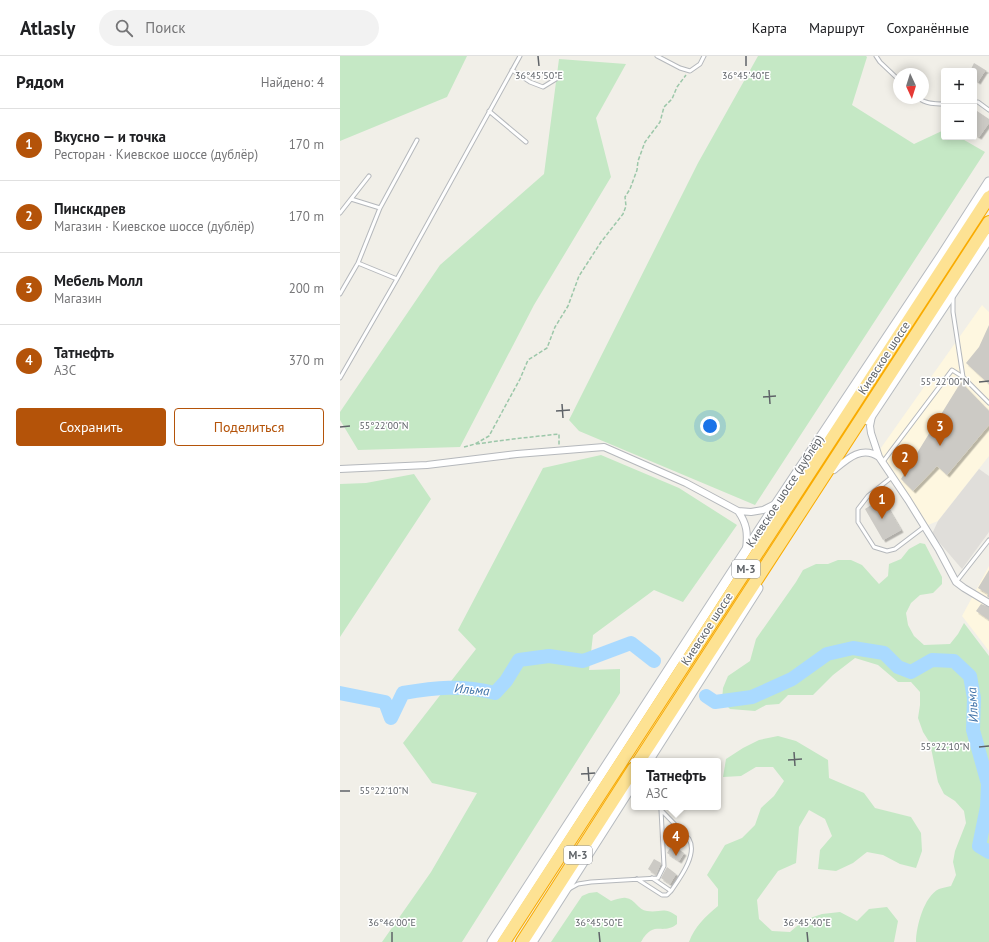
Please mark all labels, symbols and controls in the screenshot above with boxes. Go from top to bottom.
search box [99,10,379,46]
text: Atlasly [20,16,75,40]
icon: search [113,17,135,39]
text: Поиск [145,18,185,37]
text: Карта [752,19,787,37]
text: Маршрут [809,19,864,37]
text: Сохранённые [886,19,969,37]
north arrow [893,68,929,104]
map controls [941,68,977,140]
button: + [941,68,977,104]
text: 36°45'50"E [515,69,563,82]
text: 36°45'40"E [722,69,770,82]
text: Рядом [16,71,64,93]
text: Найдено: 4 [261,74,324,91]
button: − [941,104,977,140]
text: Вкусно — и точка [54,127,166,146]
text: 1 [25,136,33,153]
text: 170 m [289,136,324,153]
text: Ресторан · Киевское шоссе (дублёр) [54,146,258,163]
text: Пинскдрев [54,199,126,218]
text: 2 [25,208,33,225]
text: 170 m [289,208,324,225]
text: Магазин · Киевское шоссе (дублёр) [54,218,255,235]
text: Мебель Молл [54,271,143,290]
text: 3 [25,280,33,297]
text: 200 m [289,280,324,297]
text: Магазин [54,290,102,307]
street label: Киевское шоссе [854,318,913,397]
text: Татнефть [54,343,114,362]
text: 4 [25,352,33,369]
text: 370 m [289,352,324,369]
text: АЗС [54,362,76,379]
text: 55°22'00"N [920,375,970,388]
button: Сохранить [16,408,166,446]
button: Поделиться [174,408,324,446]
pin: 3 [927,413,953,446]
your location [700,416,720,436]
text: 55°22'00"N [359,419,409,432]
street label: Киевское шоссе (дублёр) [743,432,827,550]
pin: 2 [892,444,918,477]
pin: 1 [869,486,895,519]
road number: М-3 [732,560,760,578]
street label: Киевское шоссе [677,589,736,668]
water label: Ильма [454,680,491,700]
water label: Ильма [963,686,982,723]
text: 55°22'10"N [920,740,970,753]
popup [631,758,721,810]
text: Татнефть [646,766,706,785]
text: 55°22'10"N [359,784,409,797]
text: АЗС [646,785,668,802]
pin: 4 [663,823,689,856]
road number: М-3 [564,846,592,864]
text: 36°46'00"E [368,916,416,929]
text: 36°45'50"E [575,916,623,929]
text: 36°45'40"E [783,916,831,929]

